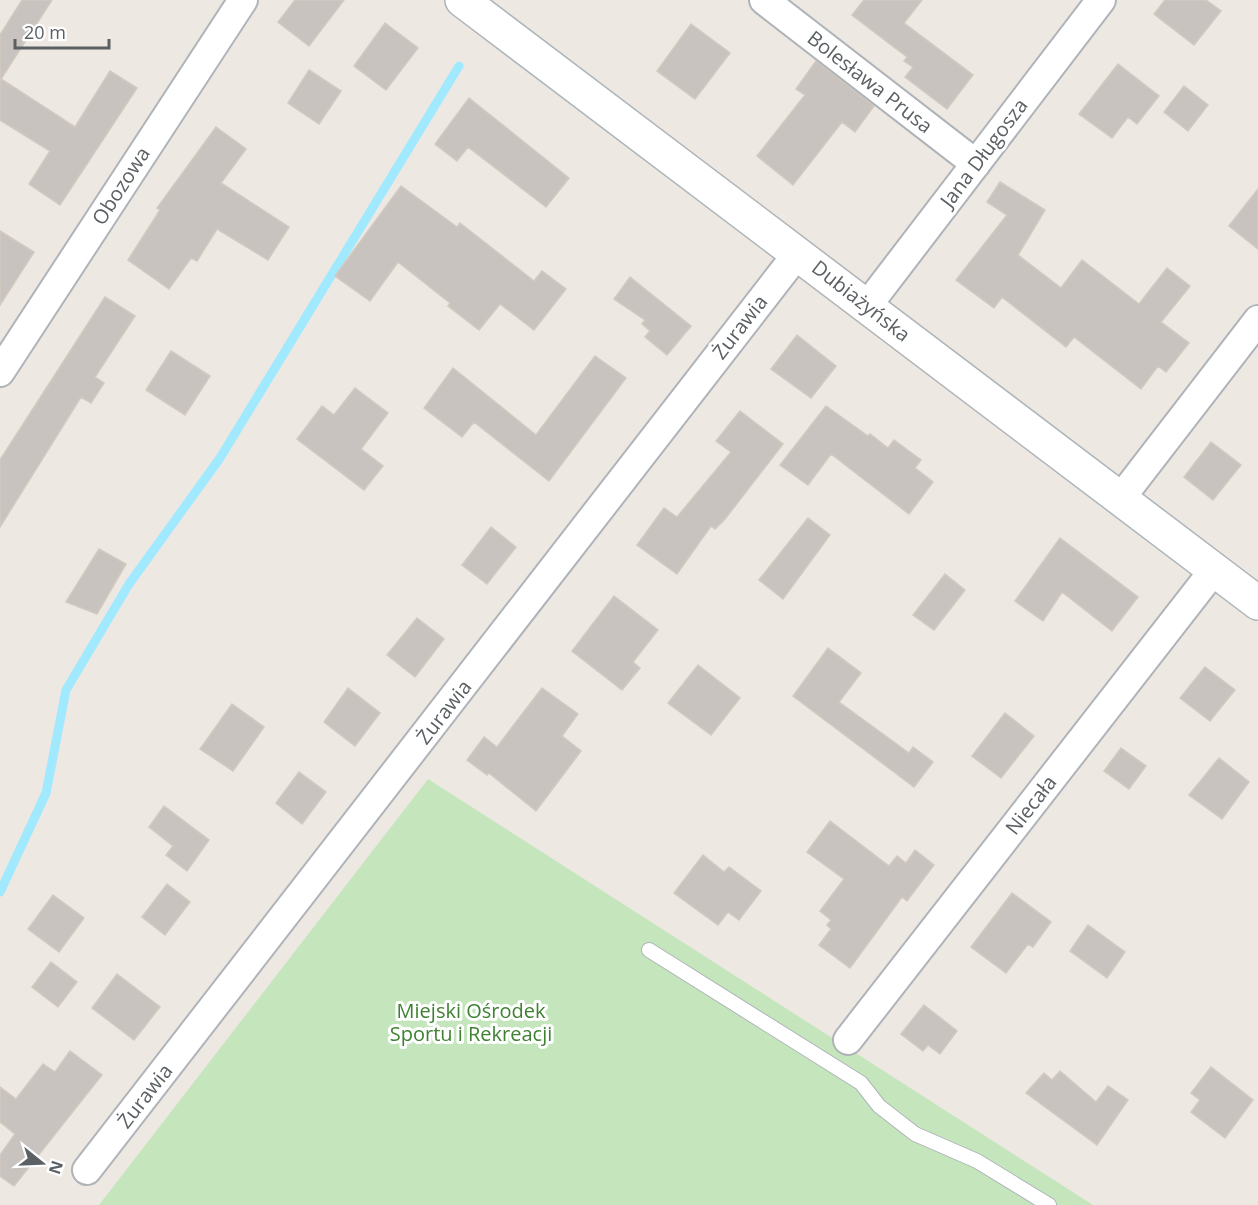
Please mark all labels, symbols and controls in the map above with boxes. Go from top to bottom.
scale bar [15,12,110,50]
text: 20 m [24,20,66,44]
street label: Bolesława Prusa [802,24,938,139]
street label: Jana Długosza [933,93,1033,214]
street label: Obozowa [85,142,156,230]
street label: Dubiażyńska [807,254,916,348]
street label: Żurawia [706,289,773,364]
street label: Żurawia [410,674,477,749]
street label: Niecała [999,770,1062,840]
park label: Miejski Ośrodek Sportu i Rekreacji [390,997,552,1047]
street label: Żurawia [111,1058,178,1133]
north arrow [12,1133,72,1193]
text: N [44,1158,69,1177]

